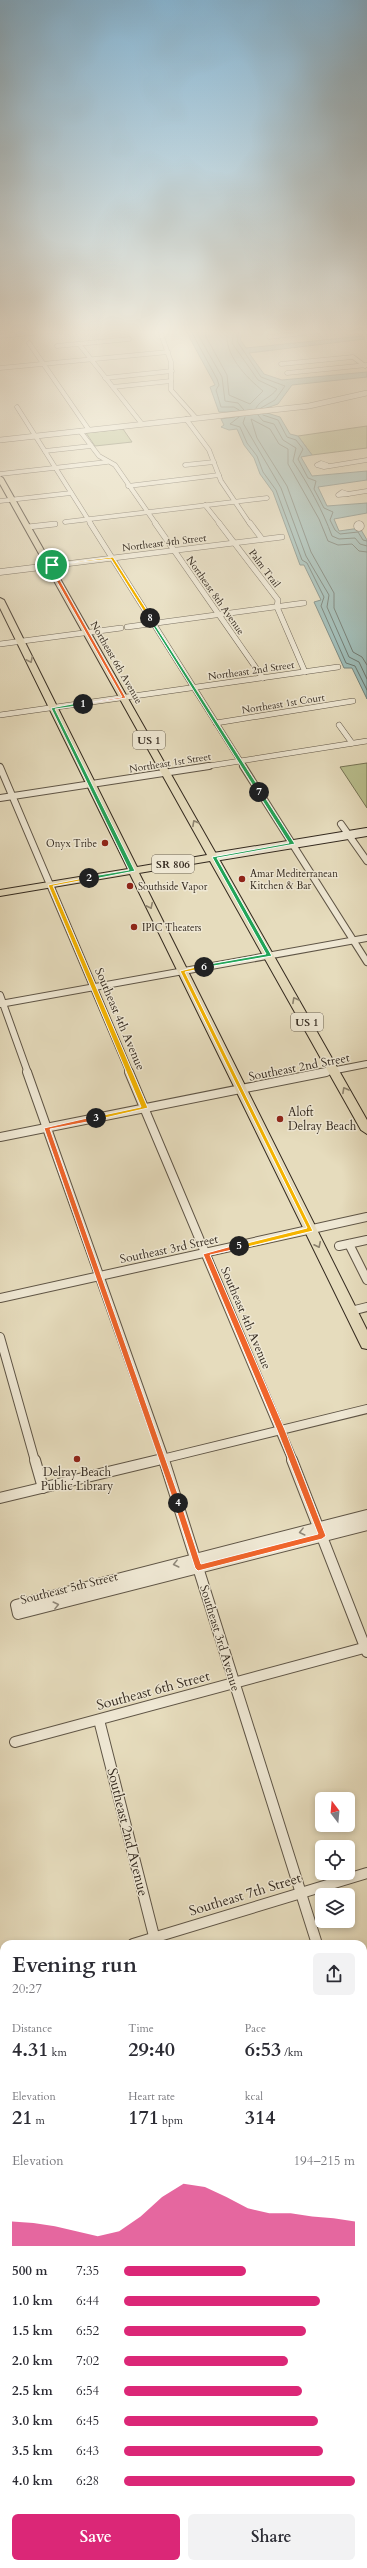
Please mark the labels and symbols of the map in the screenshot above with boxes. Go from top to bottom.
street label: Northeast 4th Street [121,531,208,555]
street label: Palm Trail [245,547,283,591]
pin [35,548,69,582]
street label: Northeast 8th Avenue [183,553,248,638]
pin: 8 [140,608,160,628]
street label: Northeast 6th Avenue [87,619,146,707]
one-way arrow [25,656,33,663]
street label: Northeast 2nd Street [207,658,296,684]
street label: Northeast 1st Court [241,690,327,717]
pin: 1 [73,694,93,714]
road number: US 1 [133,731,165,749]
street label: Northeast 1st Street [128,749,213,776]
pin: 7 [249,782,269,802]
one-way arrow [193,820,200,827]
place label: Onyx Tribe [46,837,97,851]
marker: Onyx Tribe [100,838,110,848]
road number: SR 806 [152,855,194,873]
place label: Amar Mediterranean Kitchen & Bar [250,867,338,893]
pin: 2 [79,868,99,888]
marker: Amar Mediterranean Kitchen & Bar [237,874,247,884]
place label: Southside Vapor [138,880,208,894]
marker: Southside Vapor [125,881,135,891]
one-way arrow [145,901,153,909]
place label: IPIC Theaters [142,921,201,935]
marker: IPIC Theaters [129,922,139,932]
pin: 6 [194,957,214,977]
street label: Southeast 4th Avenue [91,965,149,1073]
one-way arrow [292,997,299,1004]
road number: US 1 [291,1013,323,1031]
street label: Southeast 2nd Street [247,1049,351,1085]
one-way arrow [343,1087,350,1094]
place label: Aloft Delray Beach [288,1104,357,1134]
pin: 3 [86,1108,106,1128]
marker: Aloft Delray Beach [275,1114,285,1124]
street label: Southeast 3rd Street [118,1231,220,1267]
pin: 5 [229,1236,249,1256]
one-way arrow [313,1240,321,1248]
street label: Southeast 4th Avenue [217,1264,275,1372]
marker: Delray Beach Public Library [72,1454,82,1464]
place label: Delray Beach Public Library [41,1464,114,1494]
pin: 4 [168,1493,188,1513]
one-way arrow [299,1527,306,1536]
one-way arrow [173,1559,180,1568]
street label: Southeast 5th Street [19,1568,120,1608]
street label: Southeast 3rd Avenue [196,1583,244,1693]
one-way arrow [53,1601,59,1609]
street label: Southeast 6th Street [94,1666,212,1715]
street label: Southeast 2nd Avenue [102,1766,153,1898]
north arrow [315,1792,355,1832]
street label: Southeast 7th Street [187,1868,304,1921]

